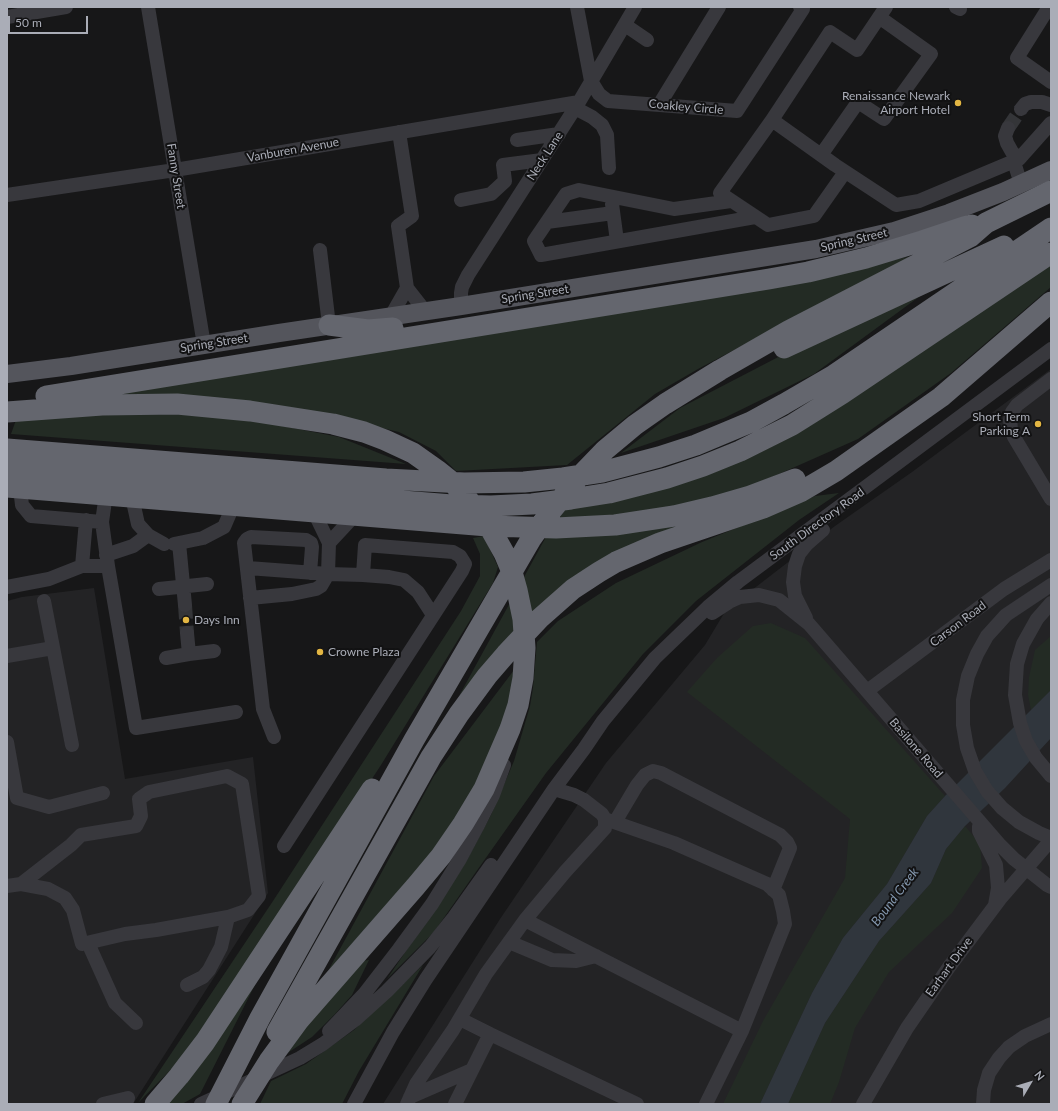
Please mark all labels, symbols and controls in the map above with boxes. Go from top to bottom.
scale bar [10,8,90,34]
text: 50 m [15,15,42,30]
place label: Renaissance Newark Airport Hotel [842,89,950,117]
street label: Coakley Circle [648,97,724,117]
marker: Renaissance Newark Airport Hotel [953,98,963,108]
street label: Neck Lane [524,129,566,183]
street label: Vanburen Avenue [246,135,340,165]
street label: Fanny Street [164,142,188,210]
street label: Spring Street [819,225,889,255]
street label: Spring Street [500,282,570,306]
street label: Spring Street [179,331,249,355]
place label: Short Term Parking A [972,410,1030,438]
marker: Short Term Parking A [1033,419,1043,429]
street label: South Directory Road [767,485,867,563]
street label: Carson Road [927,598,989,650]
place label: Days Inn [194,613,240,627]
marker: Days Inn [181,615,191,625]
place label: Crowne Plaza [328,645,400,659]
marker: Crowne Plaza [315,647,325,657]
street label: Basilone Road [886,715,946,781]
water label: Bound Creek [868,865,922,929]
street label: Earhart Drive [923,934,975,1000]
north arrow [1010,1063,1050,1103]
text: N [1032,1068,1048,1083]

